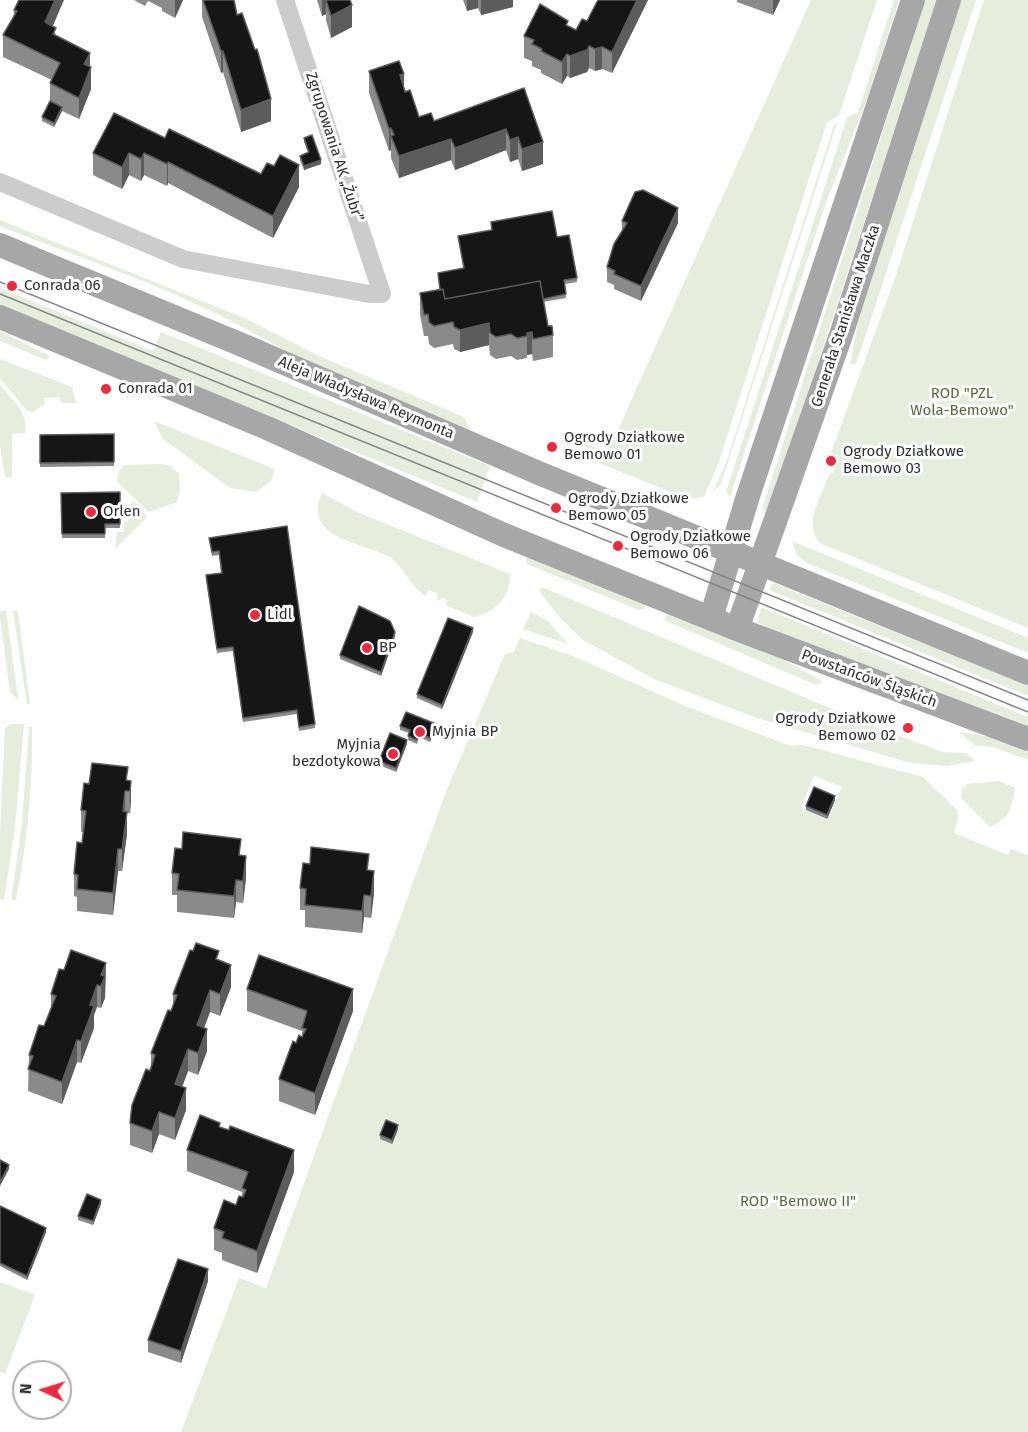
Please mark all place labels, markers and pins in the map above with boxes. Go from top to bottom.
place label: Conrada 06 [24,277,101,295]
marker: Conrada 06 [5,279,19,293]
place label: Conrada 01 [118,380,193,398]
marker: Conrada 01 [99,382,113,396]
place label: Ogrody Działkowe Bemowo 01 [564,429,685,464]
marker: Ogrody Działkowe Bemowo 01 [545,440,559,454]
place label: Ogrody Działkowe Bemowo 03 [843,443,964,478]
marker: Ogrody Działkowe Bemowo 03 [824,454,838,468]
place label: Ogrody Działkowe Bemowo 05 [568,490,689,525]
marker: Ogrody Działkowe Bemowo 05 [549,501,563,515]
place label: Orlen [103,503,140,521]
marker: Orlen [84,505,98,519]
place label: Ogrody Działkowe Bemowo 06 [630,528,751,563]
marker: Ogrody Działkowe Bemowo 06 [611,539,625,553]
place label: Lidl [267,606,292,624]
marker: Lidl [248,608,262,622]
place label: BP [379,639,397,657]
marker: BP [360,641,374,655]
place label: Ogrody Działkowe Bemowo 02 [775,710,896,745]
marker: Ogrody Działkowe Bemowo 02 [901,721,915,735]
place label: Myjnia BP [432,723,498,741]
marker: Myjnia BP [413,725,427,739]
place label: Myjnia bezdotykowa [292,736,381,771]
marker: Myjnia bezdotykowa [386,747,400,761]

